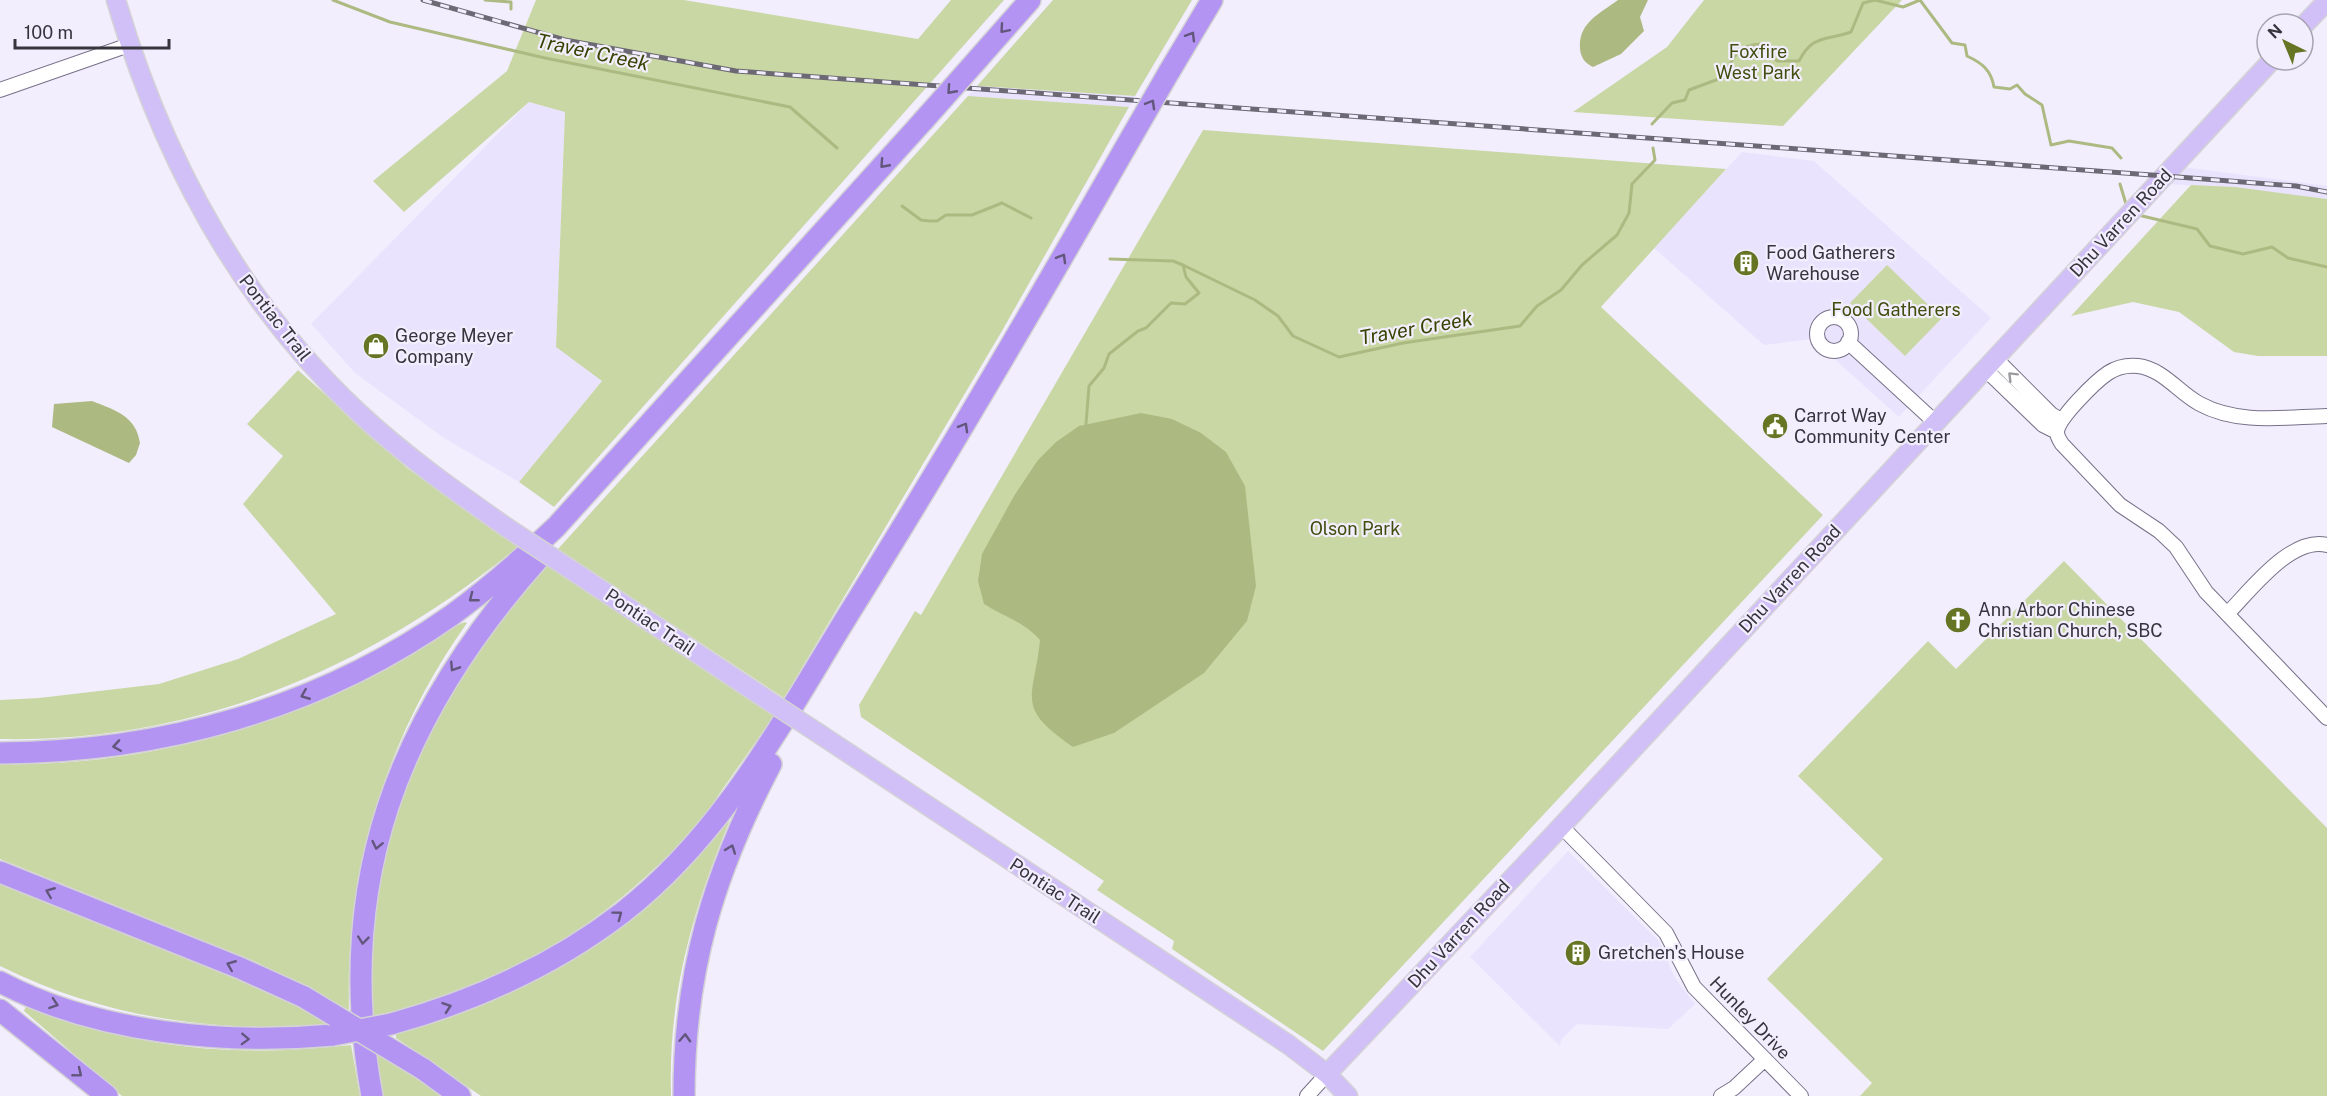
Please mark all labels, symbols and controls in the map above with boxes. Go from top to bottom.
scale bar [15,12,170,50]
north arrow [2255,12,2315,72]
text: N [2264,20,2286,43]
text: 100 m [24,22,73,43]
one-way arrow [1000,22,1011,33]
water label: Traver Creek [535,28,652,76]
one-way arrow [1183,32,1195,42]
park label: Foxfire West Park [1715,41,1801,83]
one-way arrow [947,83,958,94]
one-way arrow [1143,100,1155,110]
one-way arrow [880,157,891,168]
street label: Dhu Varren Road [2065,164,2176,281]
place label: Food Gatherers Warehouse [1766,242,1895,284]
building icon: Food Gatherers Warehouse [1731,248,1761,278]
one-way arrow [1055,254,1066,264]
street label: Pontiac Trail [235,270,316,365]
park label: Food Gatherers [1831,299,1961,320]
water label: Traver Creek [1358,306,1475,350]
place label: George Meyer Company [395,325,513,367]
shop icon: George Meyer Company [361,331,391,361]
one-way arrow [2009,372,2020,383]
place label: Carrot Way Community Center [1794,405,1951,447]
public building icon: Carrot Way Community Center [1760,411,1790,441]
one-way arrow [957,423,968,433]
park label: Olson Park [1310,518,1400,539]
street label: Dhu Varren Road [1734,520,1845,637]
street label: Pontiac Trail [601,584,699,659]
one-way arrow [469,591,480,602]
place label: Ann Arbor Chinese Christian Church, SBC [1978,599,2163,641]
church icon: Ann Arbor Chinese Christian Church, SBC [1943,605,1973,635]
one-way arrow [450,660,461,671]
one-way arrow [300,688,311,700]
one-way arrow [113,740,122,752]
one-way arrow [371,840,384,850]
one-way arrow [723,844,736,855]
street label: Pontiac Trail [1006,854,1104,928]
street label: Dhu Varren Road [1403,875,1514,992]
one-way arrow [46,887,57,899]
one-way arrow [612,912,623,923]
one-way arrow [357,936,370,945]
building icon: Gretchen's House [1563,938,1593,968]
place label: Gretchen's House [1598,942,1744,963]
one-way arrow [227,960,238,972]
street label: Hunley Drive [1706,972,1795,1063]
one-way arrow [48,997,59,1009]
one-way arrow [441,1001,452,1014]
one-way arrow [241,1033,250,1045]
one-way arrow [679,1033,692,1042]
one-way arrow [72,1066,83,1077]

